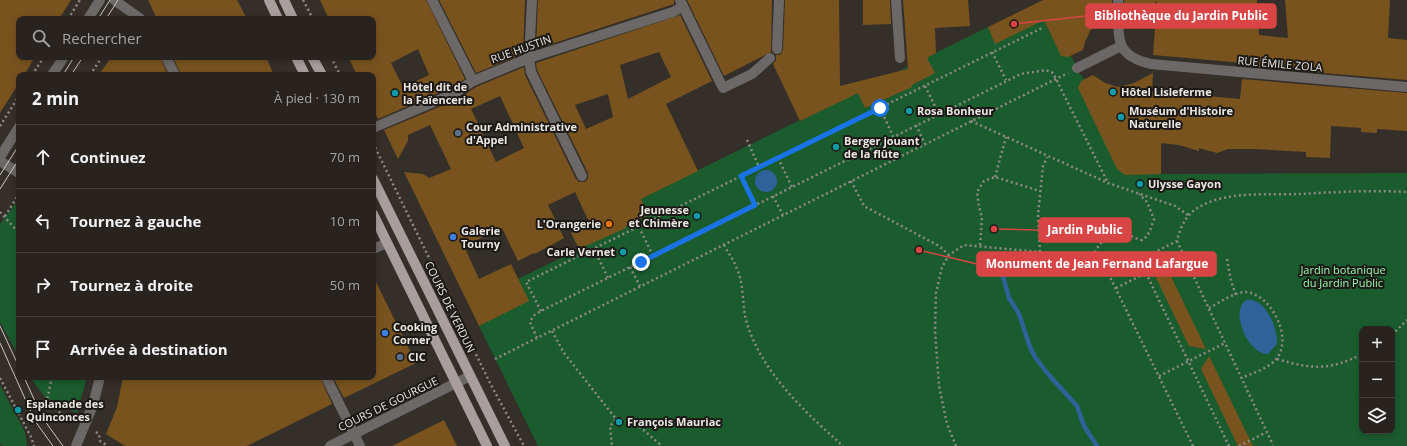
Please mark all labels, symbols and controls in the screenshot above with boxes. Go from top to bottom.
callout: Bibliothèque du Jardin Public [1086,4,1276,28]
text: Bibliothèque du Jardin Public [1094,7,1268,24]
search box [16,16,376,60]
icon: search [30,27,52,49]
text: Rechercher [62,28,142,48]
street label: RUE HUSTIN [488,31,553,66]
street label: RUE ÉMILE ZOLA [1237,52,1323,75]
place label: Hôtel dit de la Faïencerie [403,79,473,107]
place label: Hôtel Lisleferme [1121,84,1212,99]
text: 2 min [32,87,79,110]
marker: Hôtel Lisleferme [1108,87,1118,97]
marker: Hôtel dit de la Faïencerie [390,88,400,98]
text: À pied · 130 m [274,89,360,107]
route start [871,99,889,117]
place label: Rosa Bonheur [917,103,993,118]
place label: Muséum d'Histoire Naturelle [1129,103,1234,131]
marker: Rosa Bonheur [904,106,914,116]
marker: Muséum d'Histoire Naturelle [1116,112,1126,122]
place label: Cour Administrative d'Appel [466,119,577,147]
marker: Cour Administrative d'Appel [453,128,463,138]
place label: Berger jouant de la flûte [844,133,920,161]
marker: Berger jouant de la flûte [831,142,841,152]
icon: ahead [32,146,54,168]
text: Continuez [70,147,146,167]
text: 70 m [330,148,360,166]
place label: Ulysse Gayon [1148,176,1221,191]
marker: Ulysse Gayon [1135,179,1145,189]
place label: Jeunesse et Chimère [628,202,689,230]
icon: left [32,210,54,232]
text: Tournez à gauche [70,211,201,231]
marker: Jeunesse et Chimère [692,211,702,221]
text: 10 m [330,212,360,230]
place label: L'Orangerie [537,216,601,231]
callout: Jardin Public [1039,218,1131,242]
marker: L'Orangerie [604,219,614,229]
text: Jardin Public [1046,221,1123,238]
place label: Galerie Tourny [461,223,501,251]
marker: Galerie Tourny [448,232,458,242]
place label: Carle Vernet [546,244,615,259]
marker: Carle Vernet [618,247,628,257]
callout: Monument de Jean Fernand Lafargue [977,252,1216,276]
route end [632,253,650,271]
text: Monument de Jean Fernand Lafargue [986,255,1208,272]
street label: COURS DE VERDUN [422,259,479,355]
park label: Jardin botanique du Jardin Public [1299,262,1386,290]
icon: right [32,274,54,296]
text: Tournez à droite [70,275,193,295]
text: 50 m [330,276,360,294]
place label: Cooking Corner [393,319,438,347]
map controls [1359,326,1395,434]
button: + [1359,326,1395,362]
marker: Cooking Corner [380,328,390,338]
icon: arrive [32,338,54,360]
text: Arrivée à destination [70,339,228,359]
place label: CIC [408,349,426,364]
marker: CIC [395,352,405,362]
button: − [1359,362,1395,398]
street label: COURS DE GOURGUE [335,373,440,434]
place label: Esplanade des Quinconces [26,396,104,424]
button: layers [1359,398,1395,434]
marker: Esplanade des Quinconces [13,405,23,415]
place label: François Mauriac [627,414,721,429]
marker: François Mauriac [614,417,624,427]

